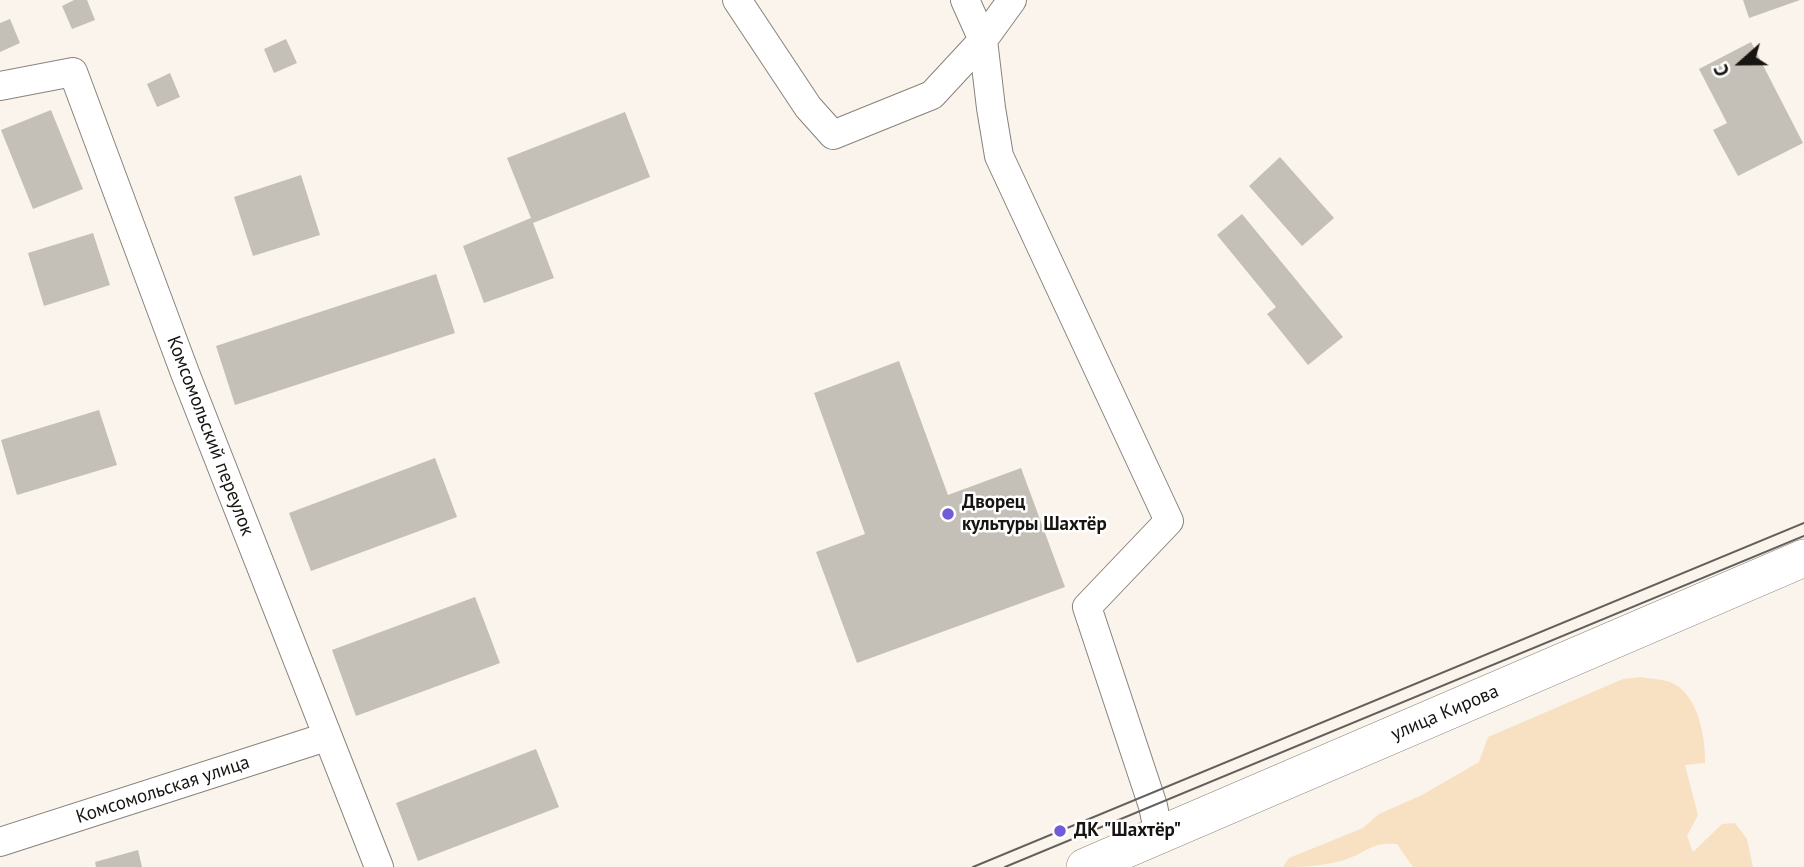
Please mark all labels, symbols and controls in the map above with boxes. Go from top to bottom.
north arrow [1706,28,1776,98]
text: С [1708,61,1735,80]
street label: Комсомольский переулок [161,333,259,539]
place label: Дворец культуры Шахтёр [962,492,1107,536]
marker: Дворец культуры Шахтёр [940,506,956,522]
street label: улица Кирова [1388,680,1502,746]
street label: Комсомольская улица [73,751,253,829]
place label: ДК "Шахтёр" [1074,820,1181,842]
marker: ДК "Шахтёр" [1052,823,1068,839]

